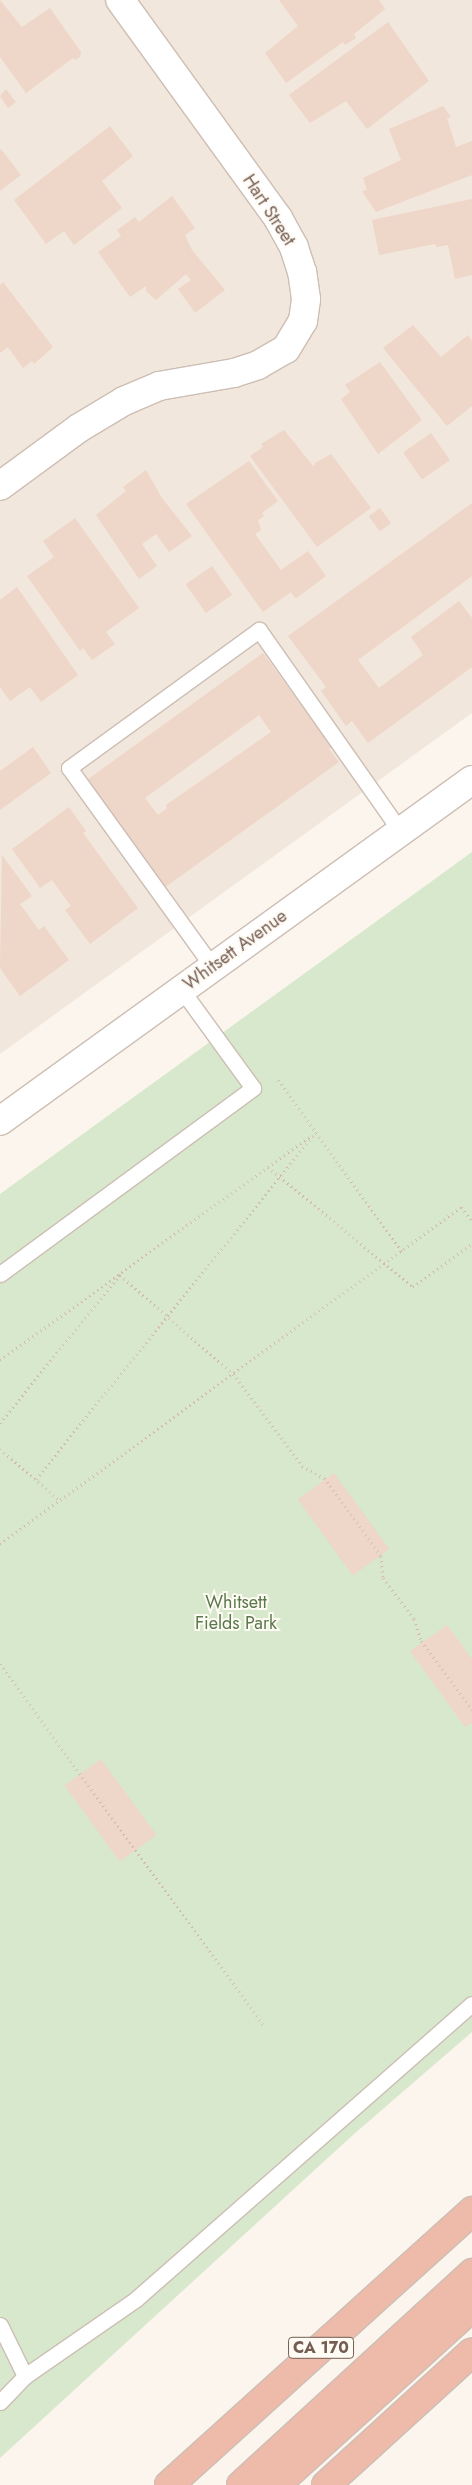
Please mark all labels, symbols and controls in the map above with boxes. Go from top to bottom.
street label: Hart Street [238,170,300,250]
street label: Whitsett Avenue [179,905,291,995]
park label: Whitsett Fields Park [195,1592,277,1635]
road number: CA 170 [287,2334,355,2362]

